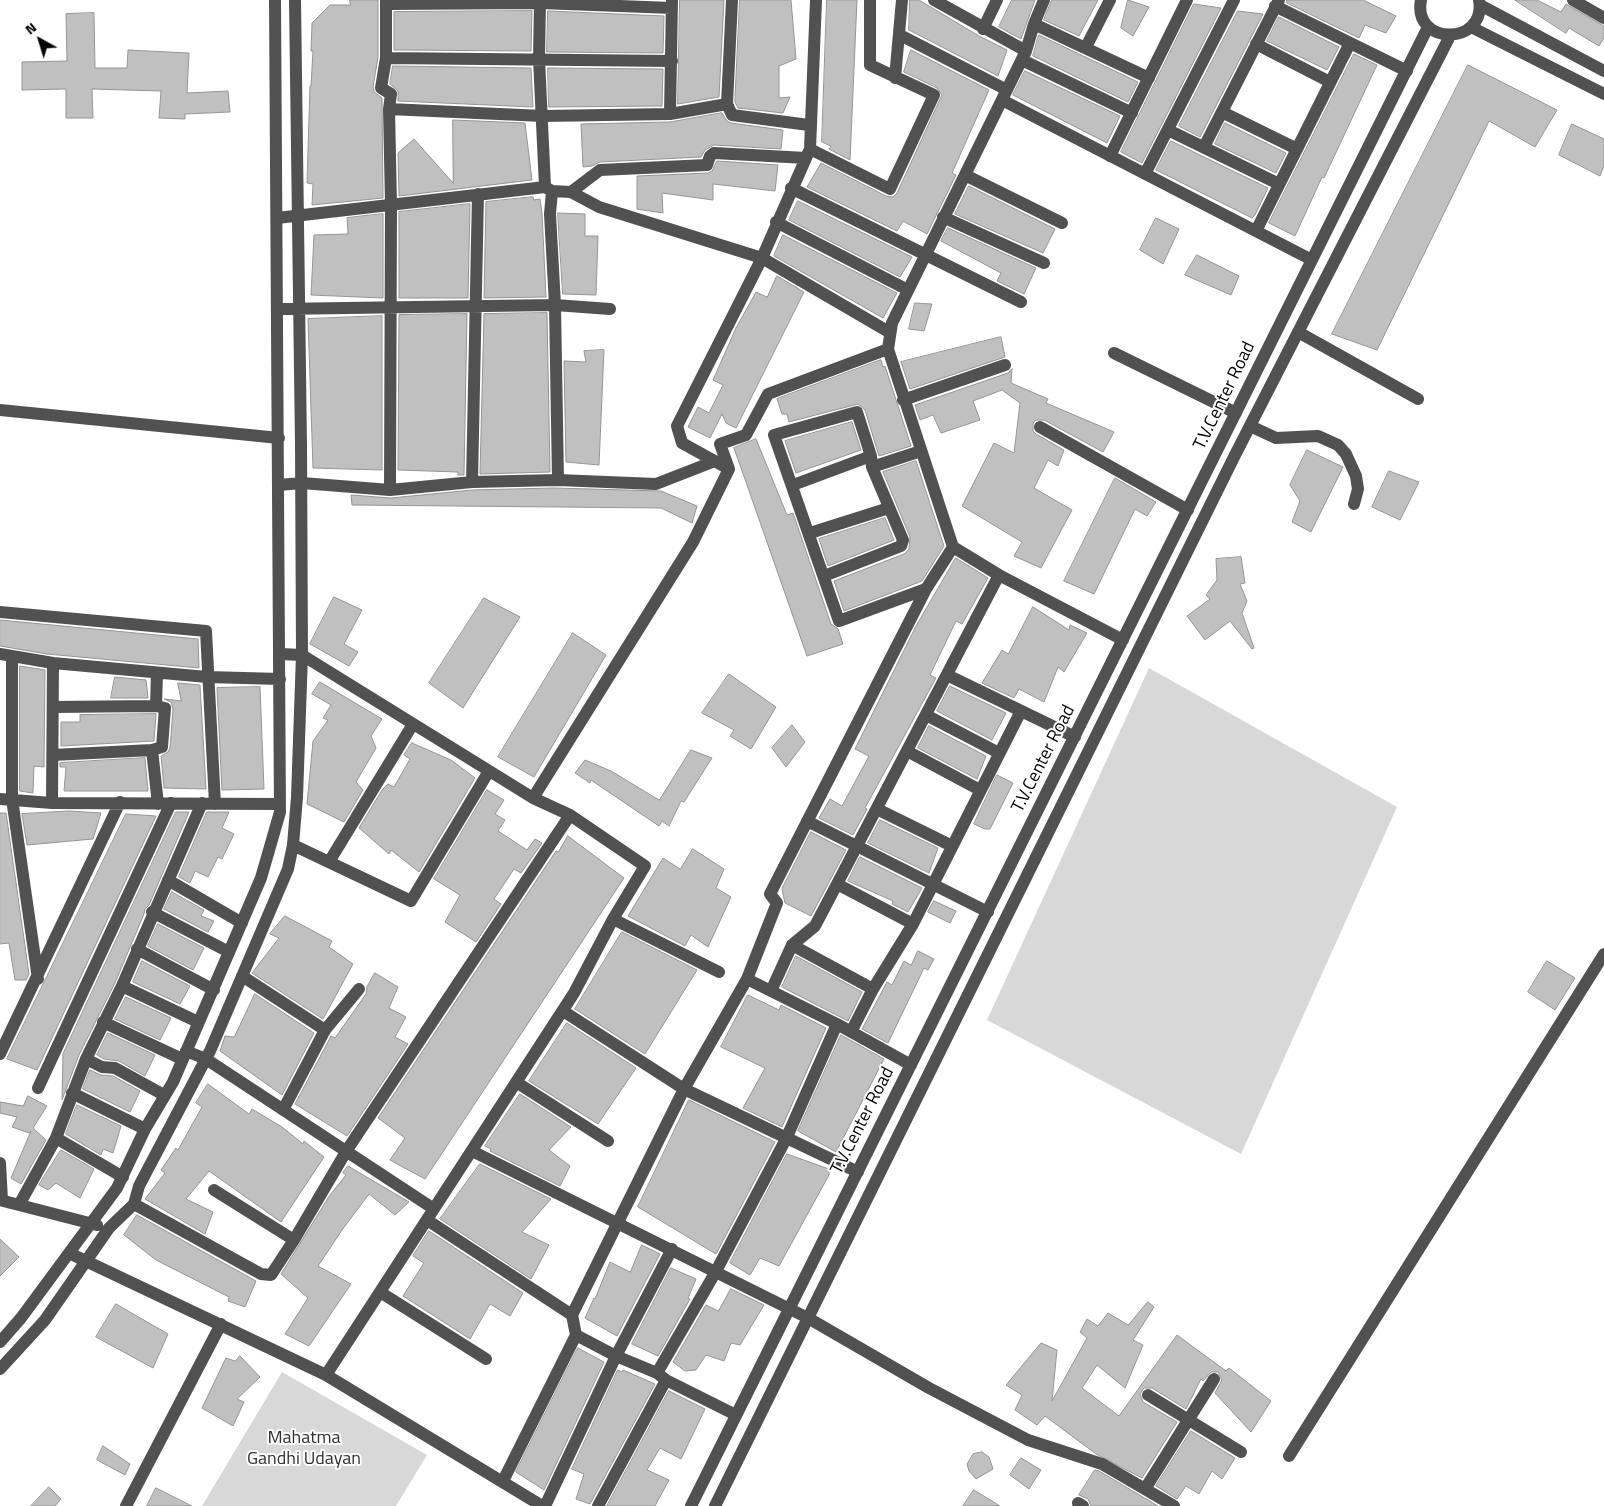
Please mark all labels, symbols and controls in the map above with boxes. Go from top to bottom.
north arrow [15,15,65,65]
text: N [20,17,41,39]
street label: T.V.Center Road [1190,339,1260,453]
street label: T.V.Center Road [1008,702,1080,816]
street label: T.V.Center Road [827,1064,899,1178]
park label: Mahatma Gandhi Udayan [247,1428,361,1470]

